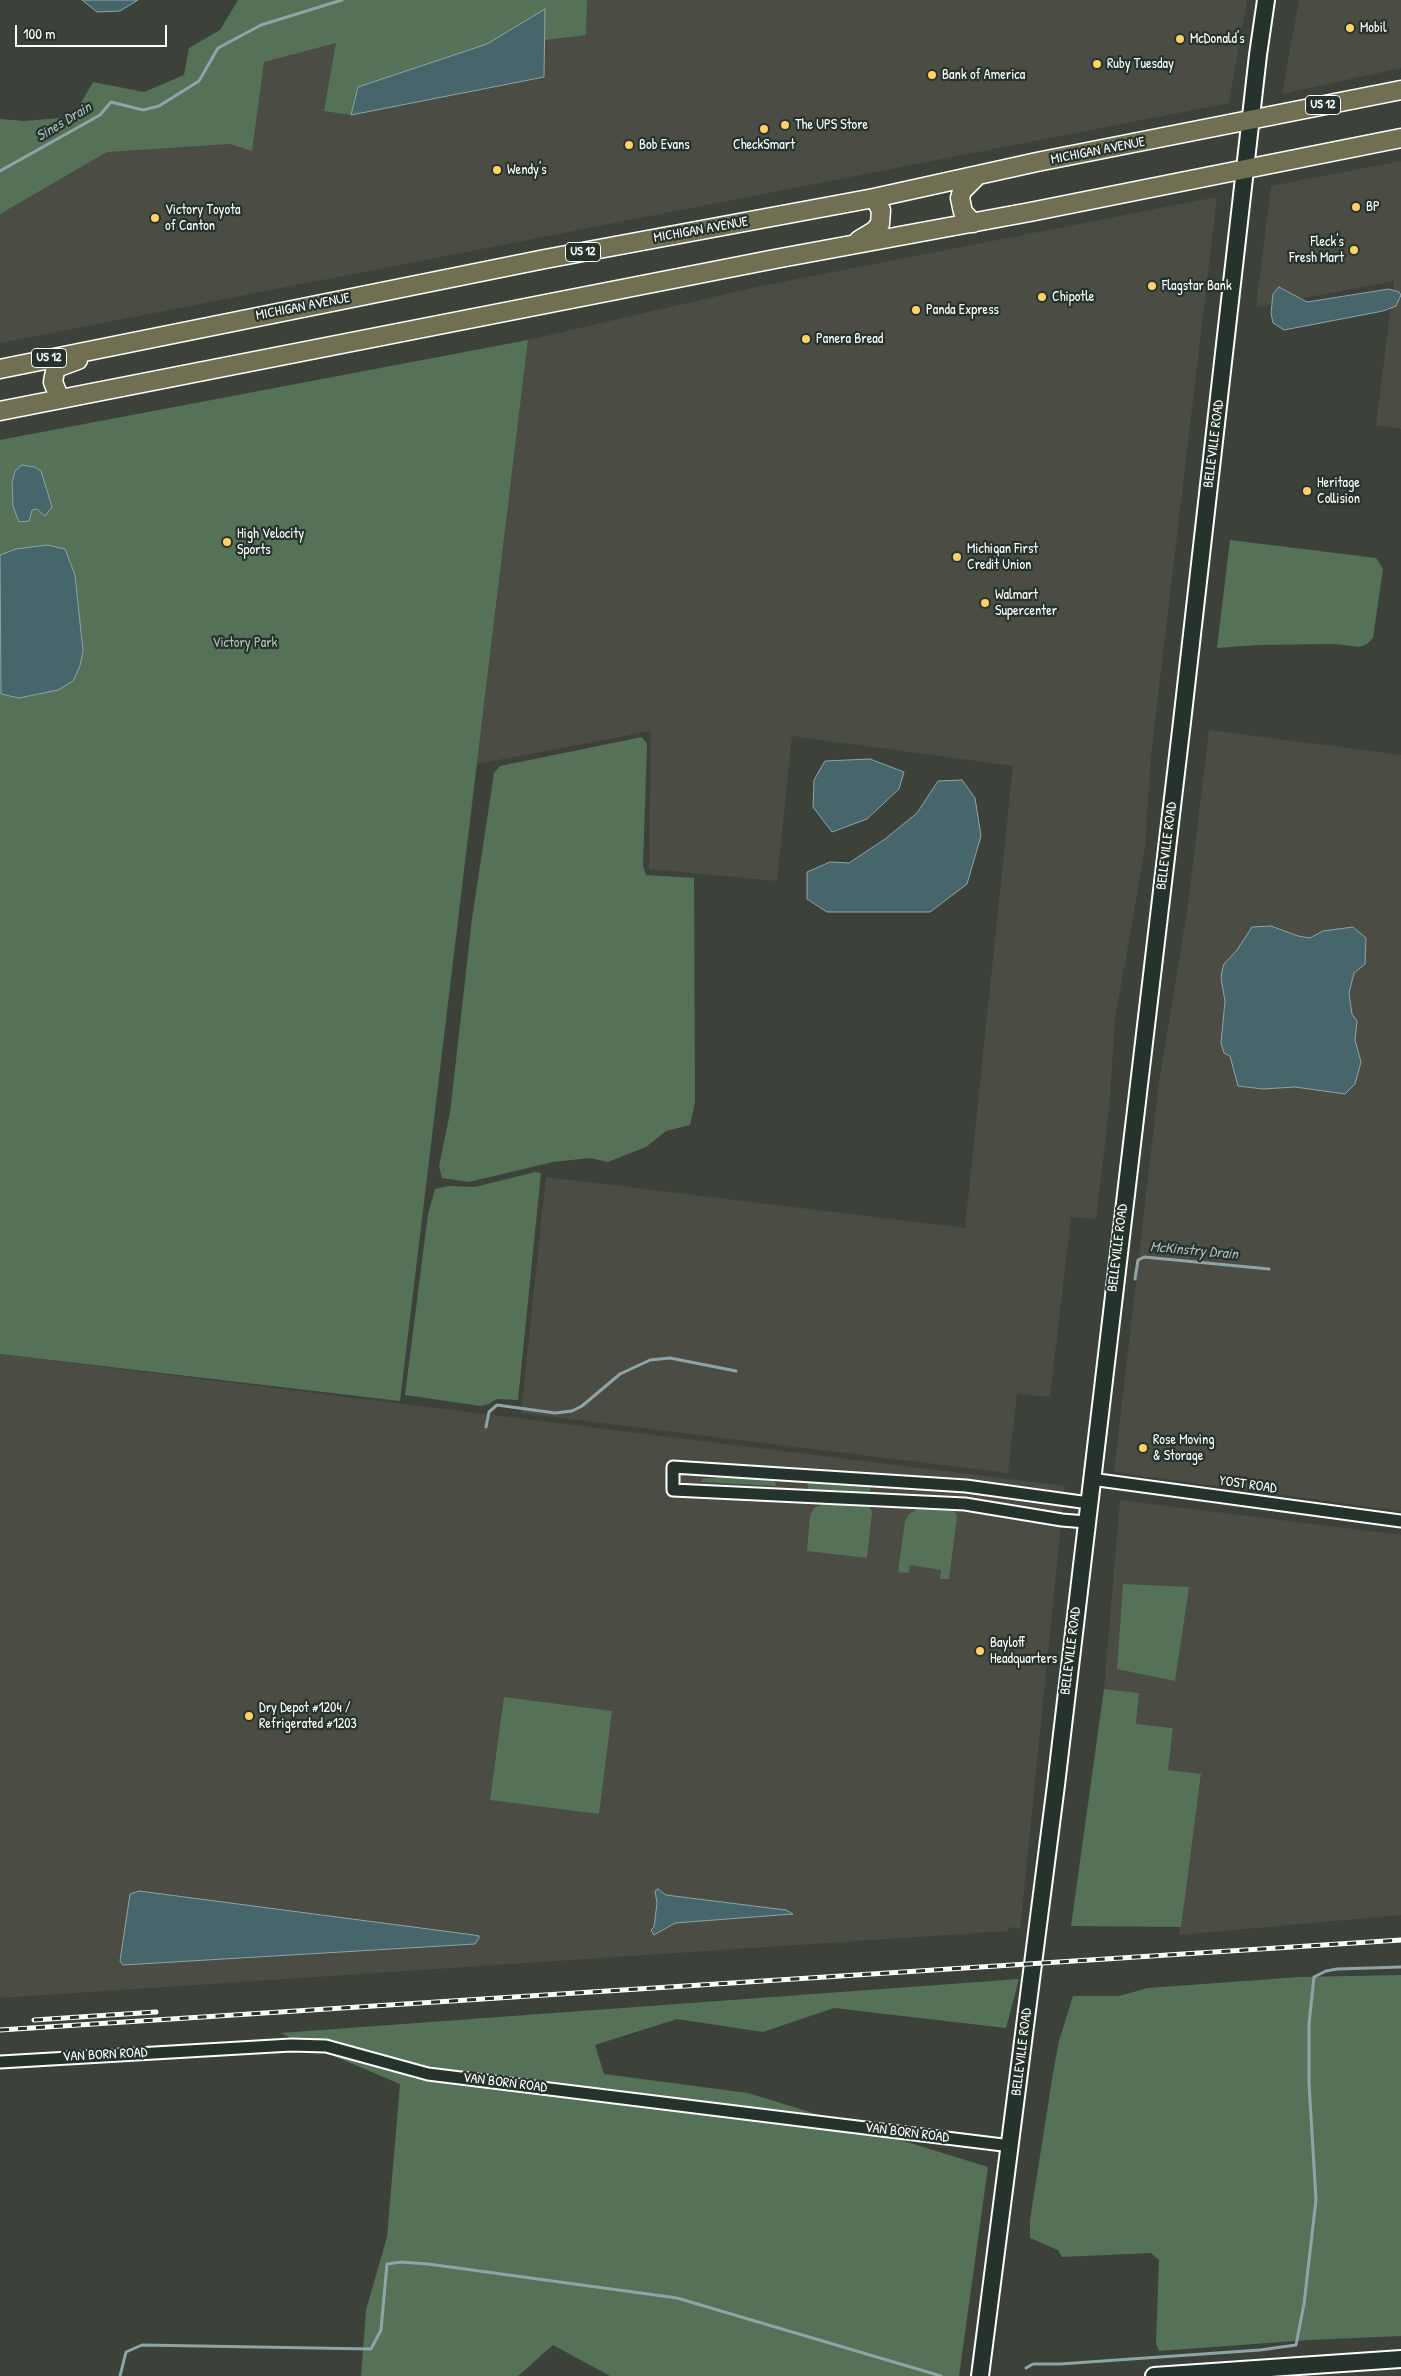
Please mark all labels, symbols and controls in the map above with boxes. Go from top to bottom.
scale bar [18,15,170,47]
place label: Mobil [1360,20,1387,36]
marker: Mobil [1344,22,1356,34]
text: 100 m [23,23,56,44]
place label: McDonald's [1190,31,1245,47]
marker: McDonald's [1174,33,1186,45]
place label: Ruby Tuesday [1107,56,1174,72]
marker: Ruby Tuesday [1091,58,1103,70]
place label: Bank of America [942,67,1025,83]
marker: Bank of America [926,69,938,81]
road number: US 12 [1306,96,1340,114]
water label: Sines Drain [33,99,95,145]
place label: The UPS Store [795,117,868,133]
marker: The UPS Store [779,119,791,131]
marker: CheckSmart [758,123,770,135]
street label: MICHIGAN AVENUE [1049,134,1147,168]
place label: Bob Evans [639,137,690,153]
place label: CheckSmart [733,137,795,153]
marker: Bob Evans [623,139,635,151]
place label: Wendy's [507,162,547,178]
marker: Wendy's [491,164,503,176]
place label: BP [1366,199,1380,215]
marker: BP [1350,201,1362,213]
place label: Victory Toyota of Canton [165,202,240,234]
marker: Victory Toyota of Canton [149,212,161,224]
street label: MICHIGAN AVENUE [652,213,750,247]
place label: Fleck's Fresh Mart [1289,234,1344,266]
road number: US 12 [566,242,600,262]
marker: Fleck's Fresh Mart [1348,244,1360,256]
place label: Flagstar Bank [1162,278,1232,294]
marker: Flagstar Bank [1146,280,1158,292]
place label: Chipotle [1052,289,1094,305]
street label: MICHIGAN AVENUE [254,290,352,324]
marker: Chipotle [1036,291,1048,303]
place label: Panda Express [926,302,999,318]
marker: Panda Express [910,304,922,316]
place label: Panera Bread [816,331,883,347]
marker: Panera Bread [800,333,812,345]
road number: US 12 [32,348,66,368]
street label: BELLEVILLE ROAD [1200,399,1228,489]
place label: Heritage Collision [1317,475,1360,508]
marker: Heritage Collision [1301,485,1313,497]
place label: High Velocity Sports [237,526,304,558]
marker: High Velocity Sports [221,536,233,548]
place label: Michigan First Credit Union [967,541,1038,574]
marker: Michigan First Credit Union [951,551,963,563]
place label: Walmart Supercenter [995,587,1057,620]
marker: Walmart Supercenter [979,597,991,609]
park label: Victory Park [213,635,277,651]
street label: BELLEVILLE ROAD [1153,801,1181,891]
street label: BELLEVILLE ROAD [1104,1203,1132,1293]
water label: McKinstry Drain [1149,1238,1239,1264]
place label: Rose Moving & Storage [1153,1432,1214,1464]
marker: Rose Moving & Storage [1137,1442,1149,1454]
street label: YOST ROAD [1218,1473,1278,1497]
street label: BELLEVILLE ROAD [1057,1606,1085,1696]
place label: Bayloff Headquarters [990,1635,1057,1668]
marker: Bayloff Headquarters [974,1645,986,1657]
place label: Dry Depot #1204 / Refrigerated #1203 [259,1700,357,1732]
marker: Dry Depot #1204 / Refrigerated #1203 [243,1710,255,1722]
street label: BELLEVILLE ROAD [1008,2007,1036,2097]
street label: VAN BORN ROAD [62,2044,148,2066]
street label: VAN BORN ROAD [462,2069,548,2097]
street label: VAN BORN ROAD [864,2119,950,2147]

